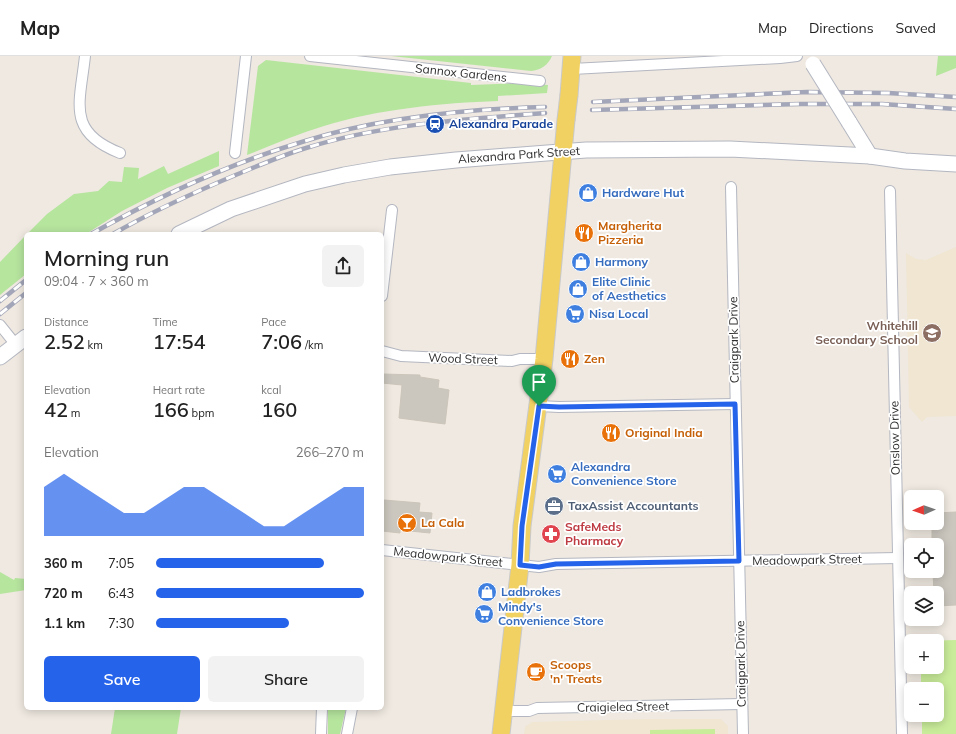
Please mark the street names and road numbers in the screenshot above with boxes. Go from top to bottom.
street label: Sannox Gardens [415,60,508,85]
street label: Alexandra Park Street [458,143,580,166]
street label: Craigpark Drive [725,296,742,384]
street label: Wood Street [428,350,498,367]
street label: Onslow Drive [886,401,903,475]
street label: Meadowpark Street [393,543,503,570]
street label: Meadowpark Street [752,551,862,568]
street label: Craigpark Drive [732,620,749,708]
street label: Craigielea Street [577,698,669,715]

